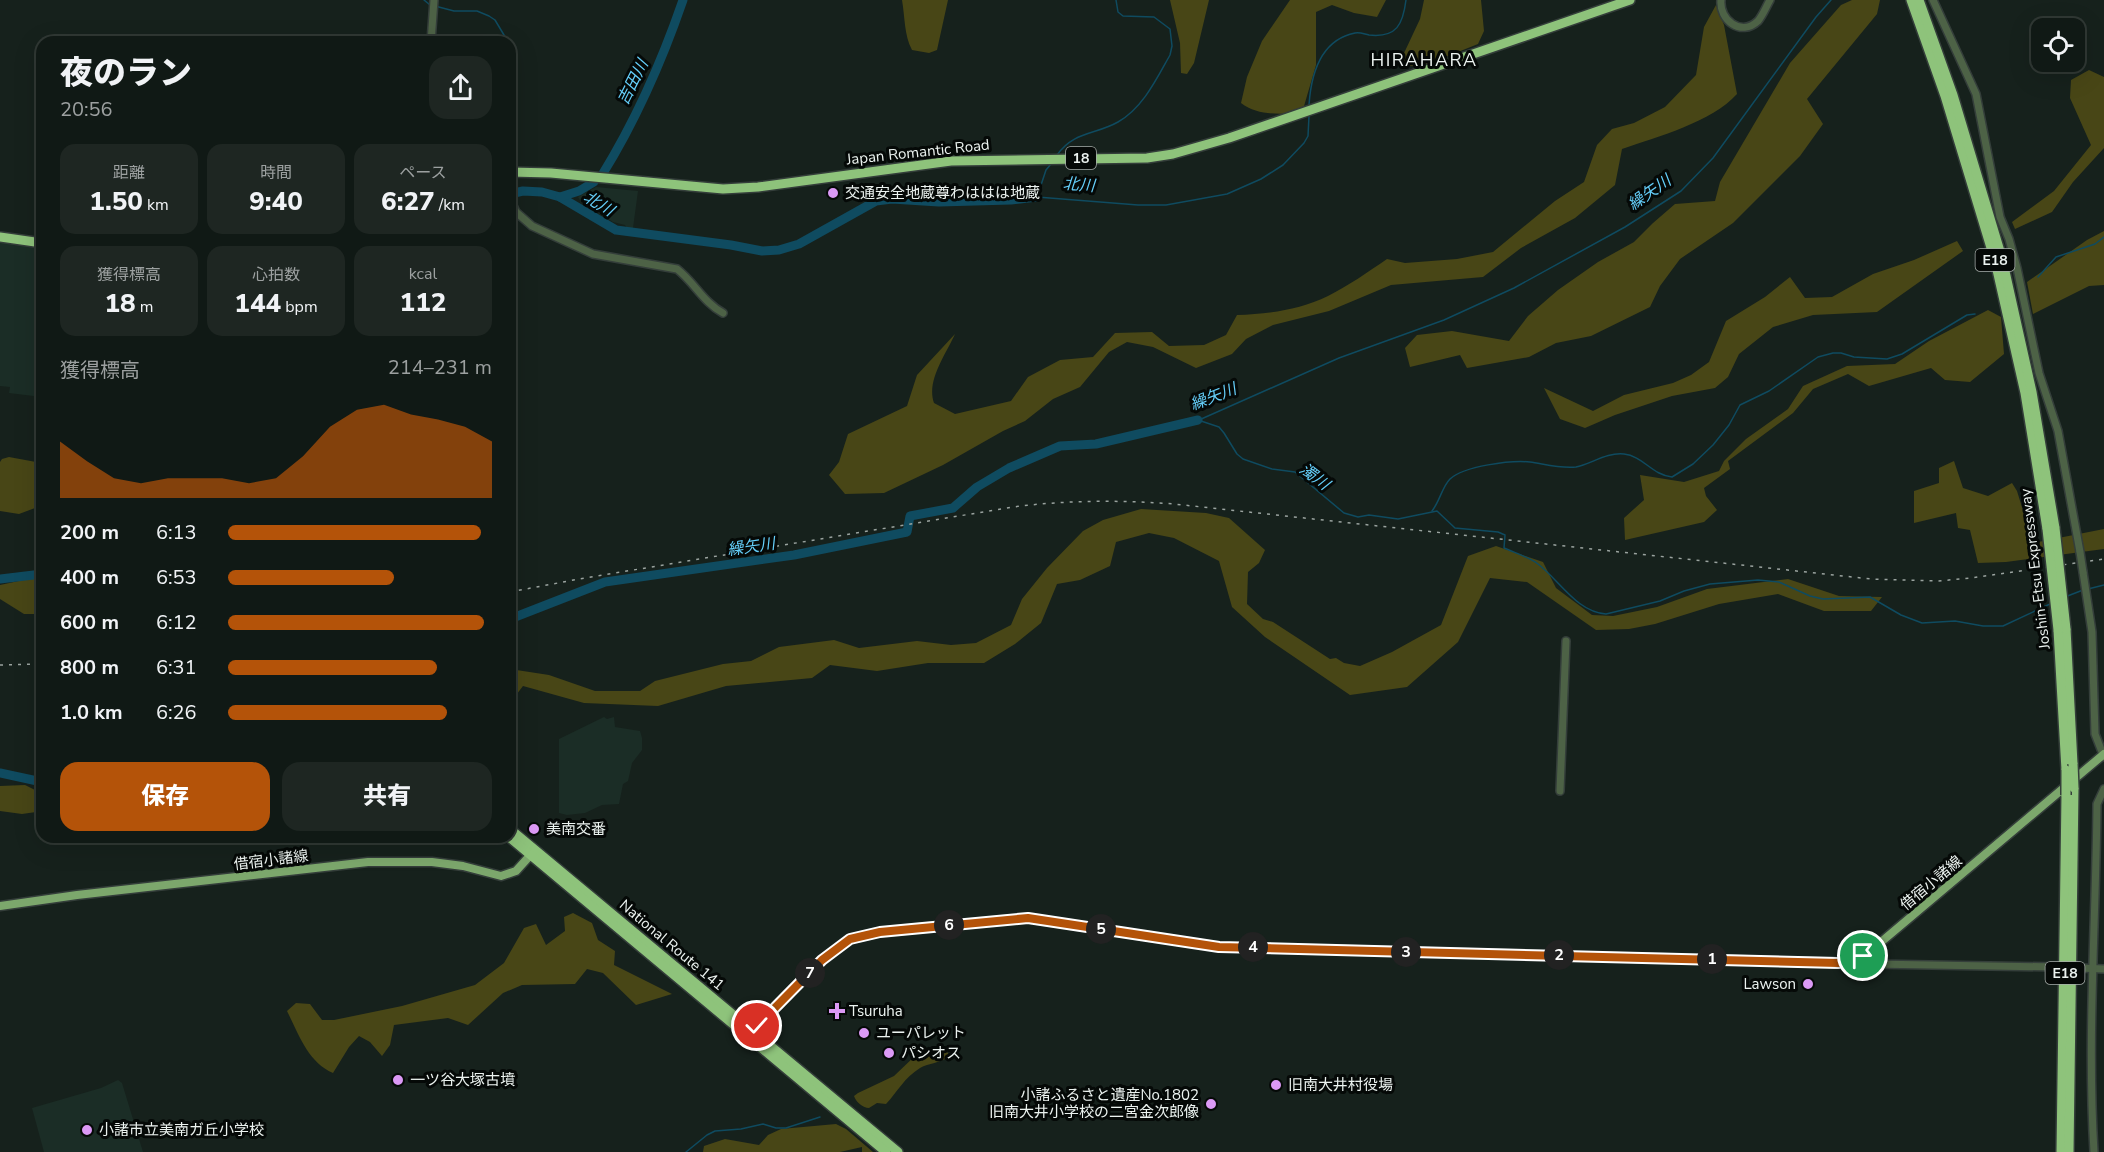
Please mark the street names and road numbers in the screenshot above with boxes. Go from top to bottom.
street label: Japan Romantic Road [844,135,991,170]
road number: 18 [1066,147,1096,169]
road number: E18 [1976,249,2014,271]
street label: Joshin-Etsu Expressway [2015,487,2055,651]
street label: 借宿小諸線 [233,846,309,874]
street label: 借宿小諸線 [1896,851,1966,915]
street label: National Route 141 [615,895,729,995]
road number: E18 [2046,962,2084,984]

